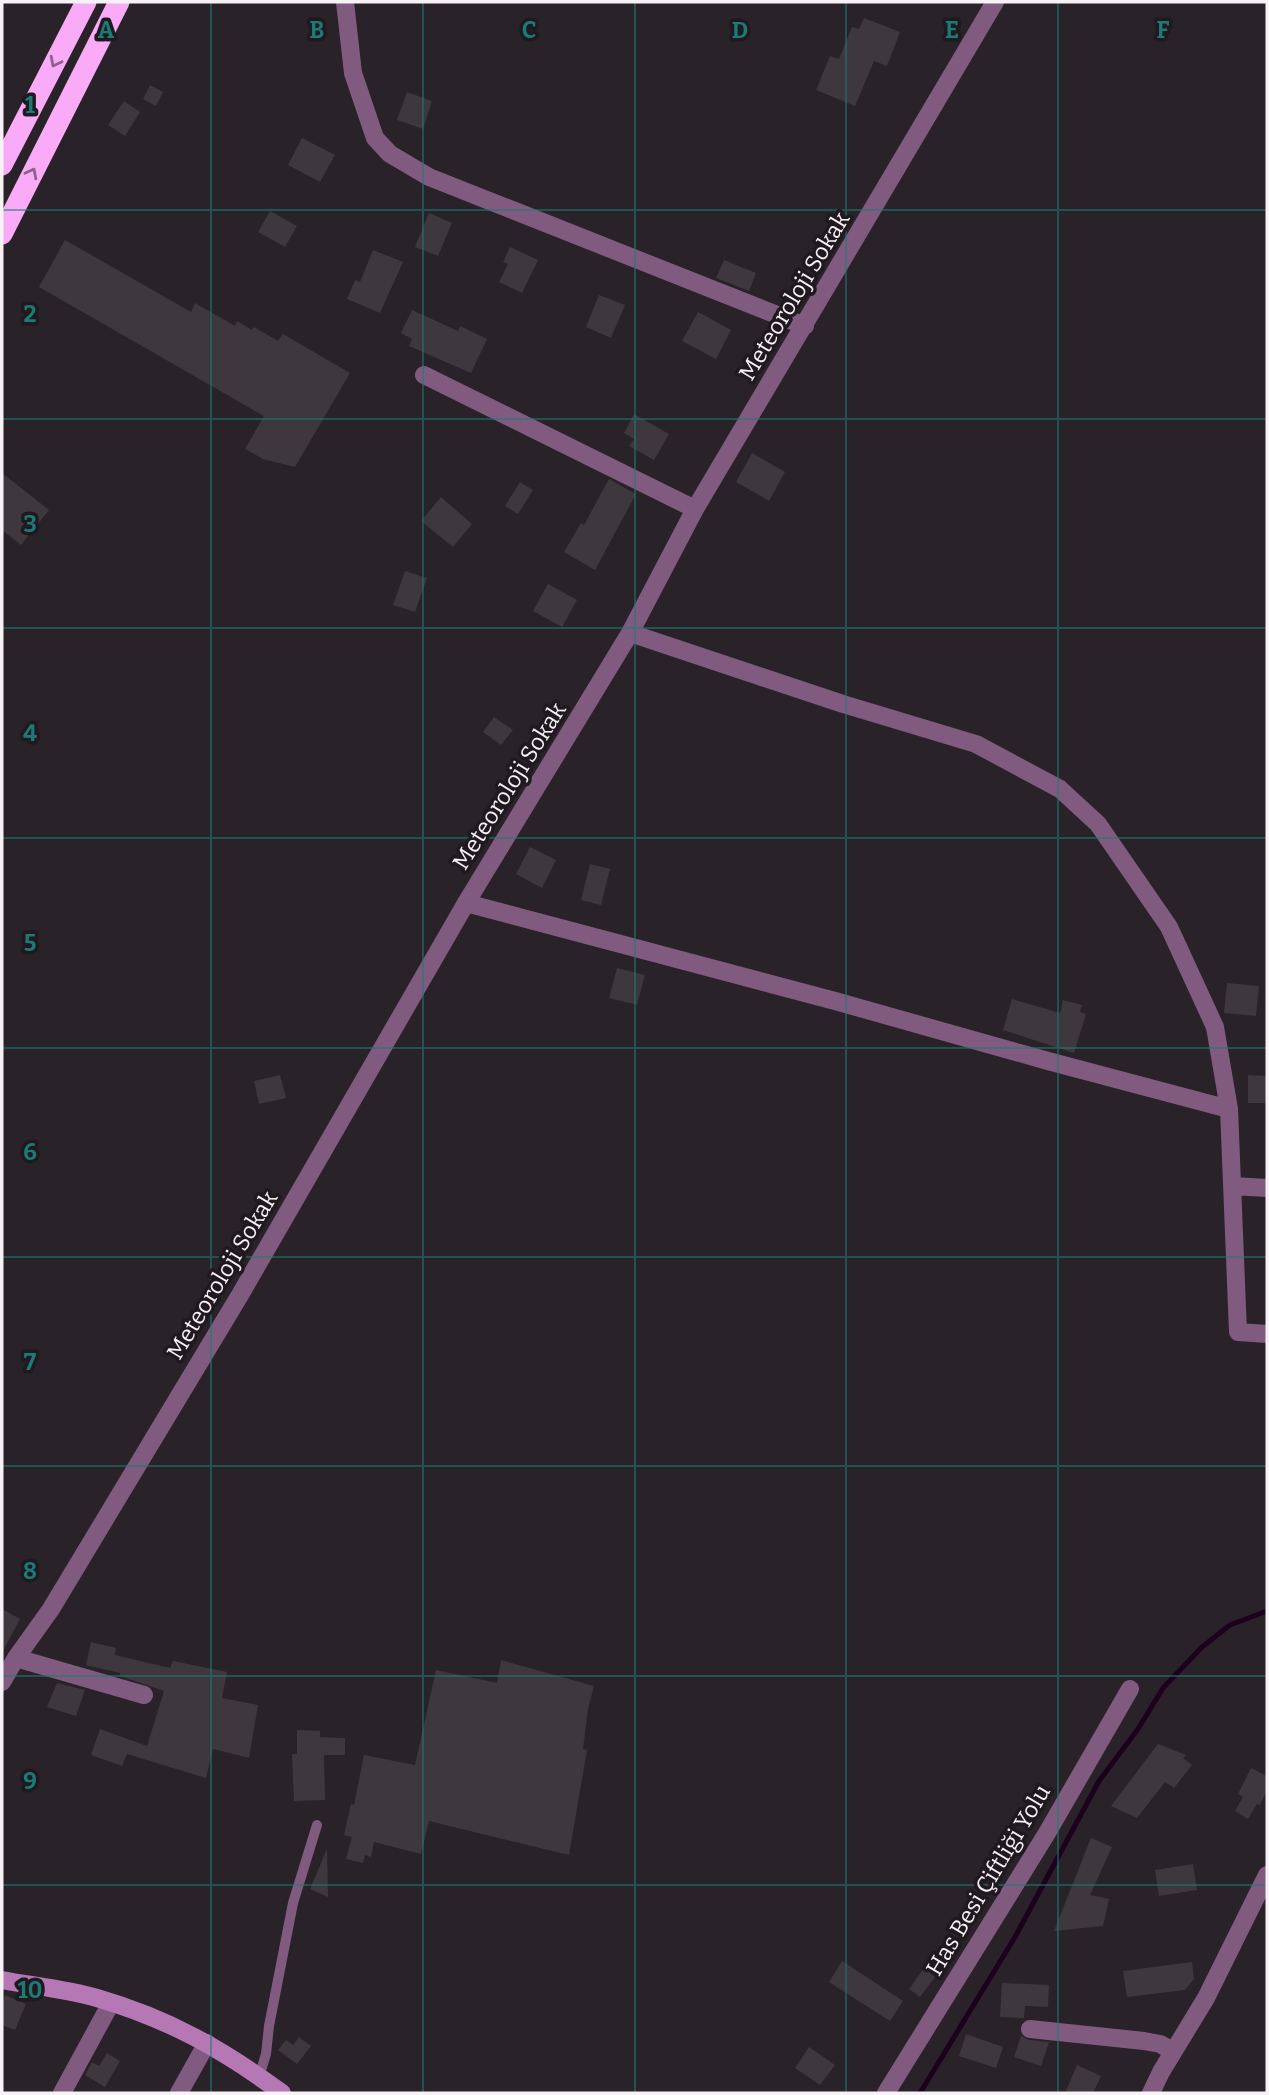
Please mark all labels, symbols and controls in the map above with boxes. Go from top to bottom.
text: A [98,16,115,44]
text: B [310,16,324,44]
text: C [522,16,536,44]
text: D [732,16,748,44]
text: E [945,16,959,44]
text: F [1157,16,1170,44]
one-way arrow [49,55,63,68]
text: 1 [25,91,35,119]
one-way arrow [24,168,38,180]
street label: Meteoroloji Sokak [733,207,855,385]
text: 2 [24,300,37,328]
text: 3 [23,510,37,538]
street label: Meteoroloji Sokak [446,697,572,875]
text: 4 [23,719,37,747]
text: 5 [24,929,36,957]
text: 6 [23,1138,37,1166]
street label: Meteoroloji Sokak [161,1186,283,1364]
text: 7 [24,1348,37,1376]
text: 8 [23,1557,37,1585]
text: 9 [23,1767,37,1795]
street label: Has Besi Çiftliği Yolu [920,1780,1056,1980]
text: 10 [18,1976,42,2004]

